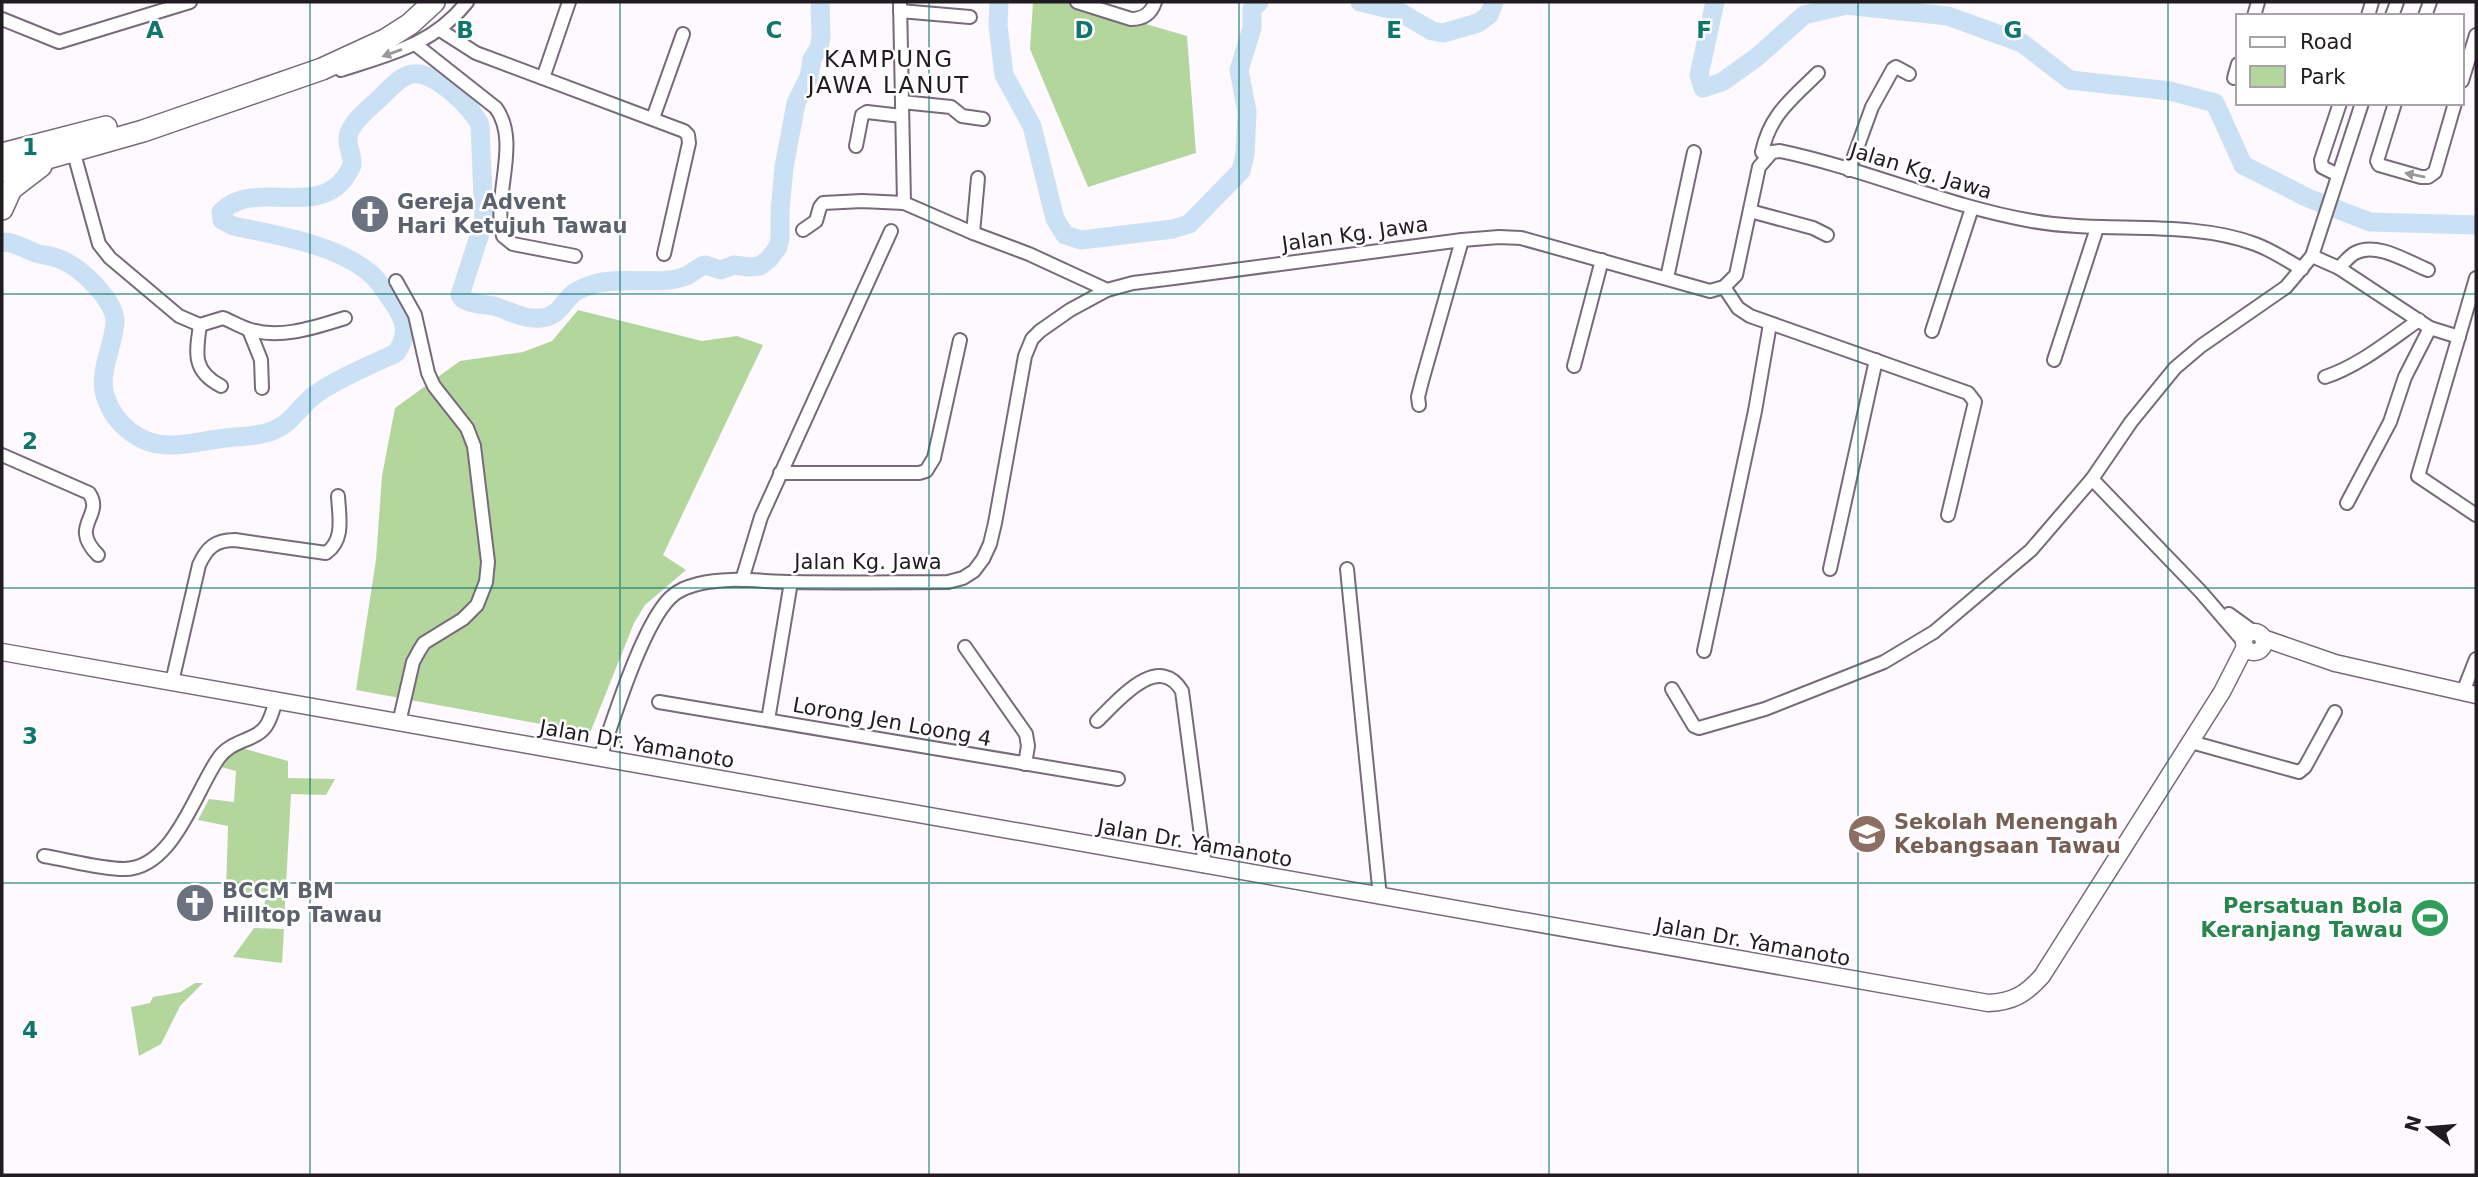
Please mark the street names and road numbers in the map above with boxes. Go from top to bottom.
street label: Jalan Kg. Jawa [1845,137,1995,204]
street label: Jalan Kg. Jawa [1278,212,1430,256]
street label: Jalan Kg. Jawa [792,550,942,574]
street label: Lorong Jen Loong 4 [791,693,993,751]
street label: Jalan Dr. Yamanoto [536,715,736,773]
street label: Jalan Dr. Yamanoto [1094,814,1294,872]
street label: Jalan Dr. Yamanoto [1652,913,1852,971]

